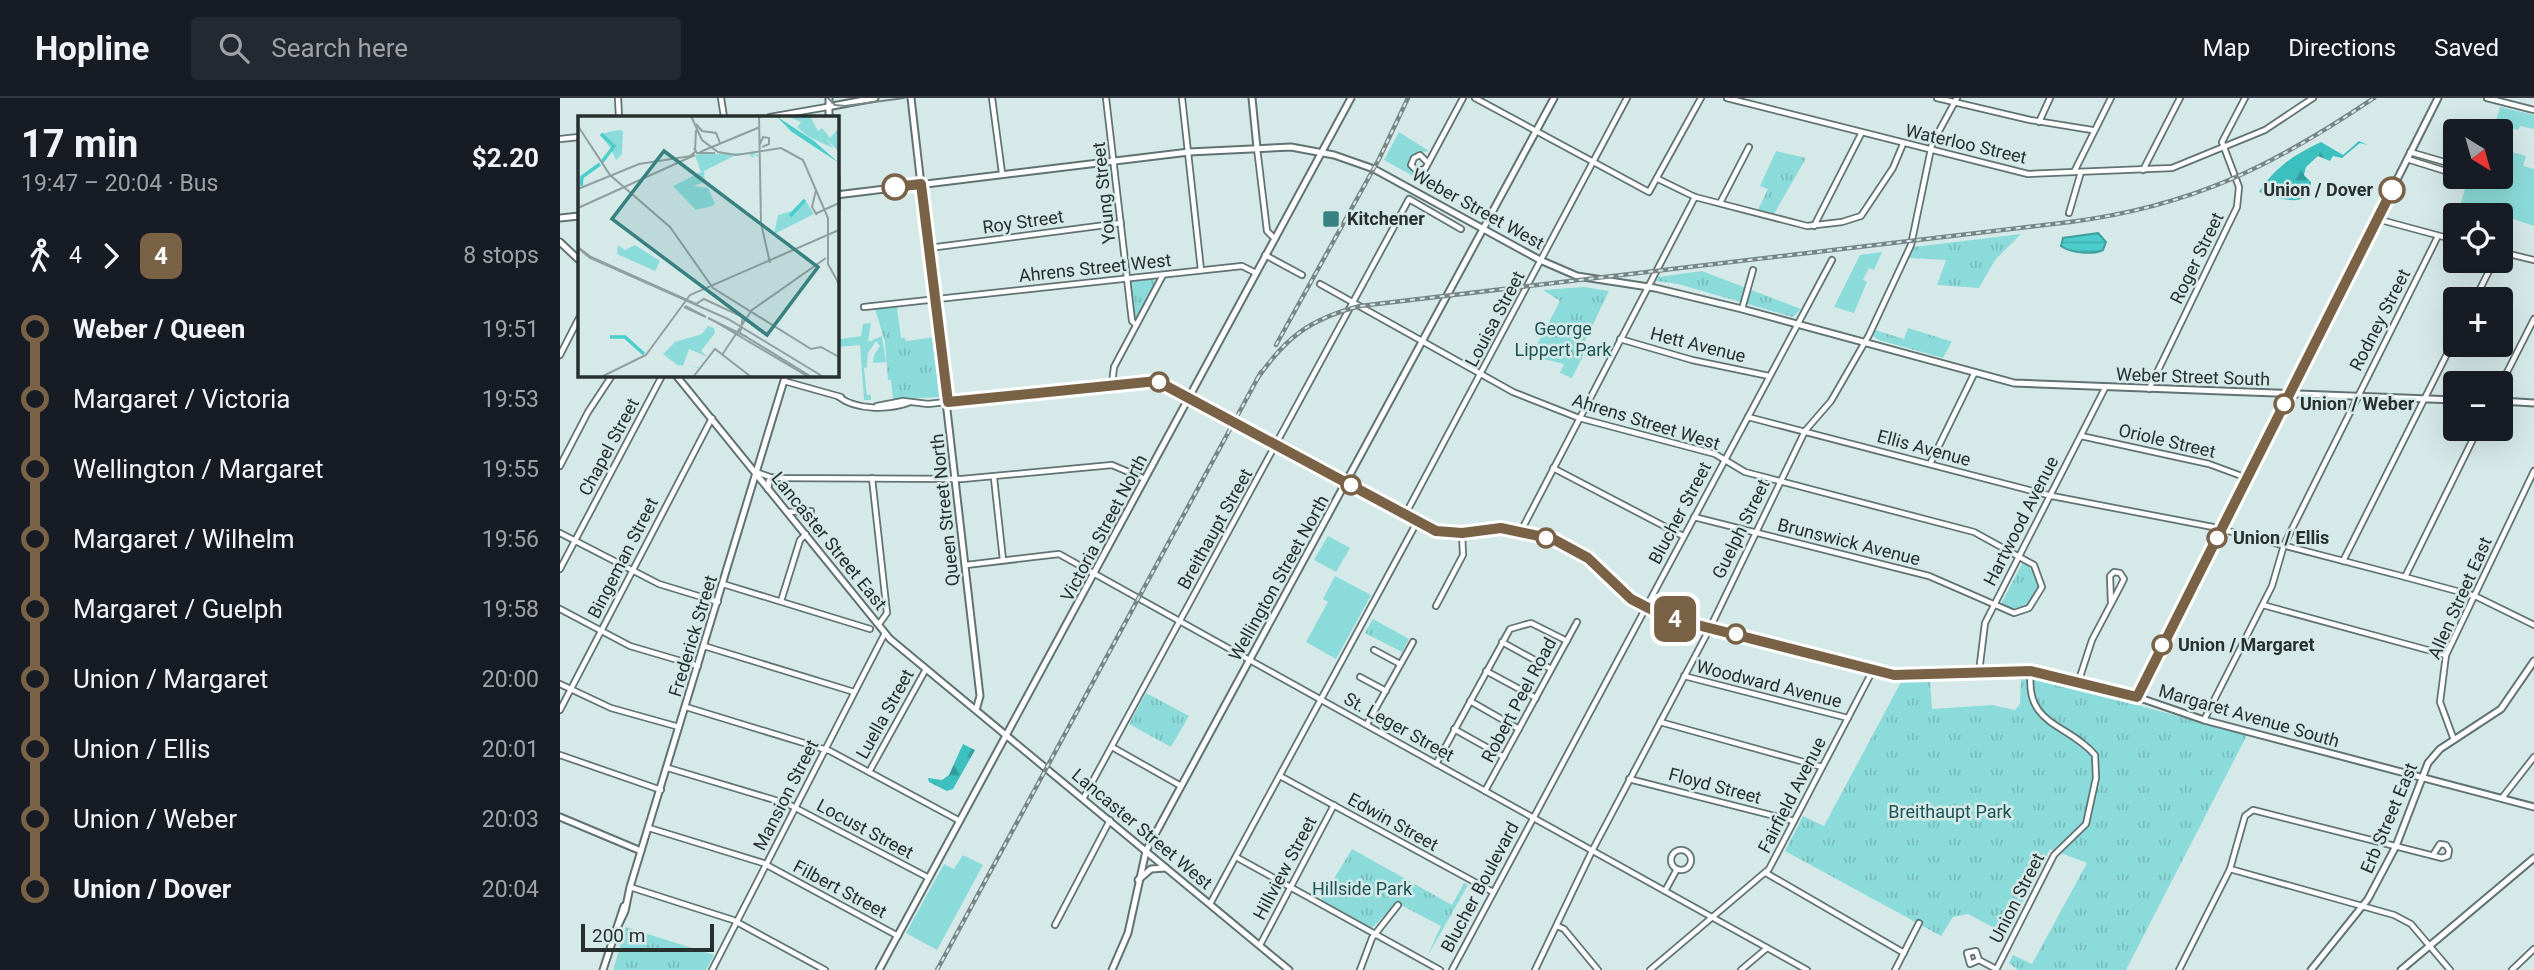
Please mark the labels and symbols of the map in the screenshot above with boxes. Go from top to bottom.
inset map [578,116,838,376]
street label: Waterloo Street [1903,119,2029,168]
north arrow [2443,119,2513,189]
street label: Young Street [1088,141,1119,245]
street label: Weber Street West [1408,164,1548,254]
unlabelled marker [882,174,908,200]
marker: Union / Dover [2379,177,2405,203]
place label: Union / Dover [2263,179,2373,200]
street label: Roy Street [981,205,1065,238]
place label: Kitchener [1347,208,1425,229]
marker: Kitchener [1321,209,1341,229]
street label: Roger Street [2165,209,2228,307]
street label: Ahrens Street West [1018,249,1172,286]
street label: Rodney Street [2345,265,2414,374]
street label: Louisa Street [1461,267,1529,370]
park label: George Lippert Park [1515,318,1612,360]
street label: Hett Avenue [1648,323,1748,366]
street label: Weber Street South [2116,363,2270,390]
unlabelled marker [1149,372,1169,392]
street label: Ahrens Street West [1570,389,1723,454]
place label: Union / Weber [2300,393,2415,414]
street label: Chapel Street [574,394,643,499]
marker: Union / Weber [2274,394,2294,414]
street label: Oriole Street [2117,419,2218,462]
street label: Ellis Avenue [1875,425,1973,470]
street label: Queen Street North [926,433,963,587]
street label: Victoria Street North [1056,451,1151,605]
street label: Hartwood Avenue [1979,452,2062,589]
street label: Blucher Street [1644,458,1715,567]
street label: Breithaupt Street [1173,465,1256,593]
street label: Lancaster Street East [767,468,891,614]
unlabelled marker [1341,475,1361,495]
street label: Guelph Street [1707,476,1774,582]
street label: Wellington Street North [1224,491,1333,664]
street label: Bingeman Street [583,494,662,622]
street label: Brunswick Avenue [1776,514,1923,569]
place label: Union / Ellis [2233,527,2329,548]
unlabelled marker [1536,528,1556,548]
marker: Union / Ellis [2207,528,2227,548]
street label: Allen Street East [2423,533,2496,662]
street label: Frederick Street [664,572,721,699]
line badge: 4 [1652,596,1698,642]
unlabelled marker [1726,624,1746,644]
street label: Robert Peel Road [1477,634,1560,766]
place label: Union / Margaret [2178,634,2315,655]
marker: Union / Margaret [2152,635,2172,655]
street label: Woodward Avenue [1694,655,1844,712]
street label: Luella Street [851,665,918,762]
street label: Margaret Avenue South [2156,680,2342,751]
street label: St. Leger Street [1340,688,1458,766]
street label: Fairfield Avenue [1753,733,1830,856]
street label: Mansion Street [749,736,822,854]
street label: Erb Street East [2356,759,2421,876]
street label: Floyd Street [1667,763,1764,808]
street label: Lancaster Street West [1068,764,1217,893]
street label: Edwin Street [1344,788,1442,855]
street label: Locust Street [813,794,917,863]
park label: Breithaupt Park [1888,801,2013,822]
street label: Hillview Street [1249,812,1321,923]
street label: Blucher Boulevard [1436,818,1523,956]
street label: Union Street [1985,849,2048,946]
street label: Filbert Street [790,855,891,922]
park label: Hillside Park [1312,878,1413,899]
scale bar [581,921,714,953]

